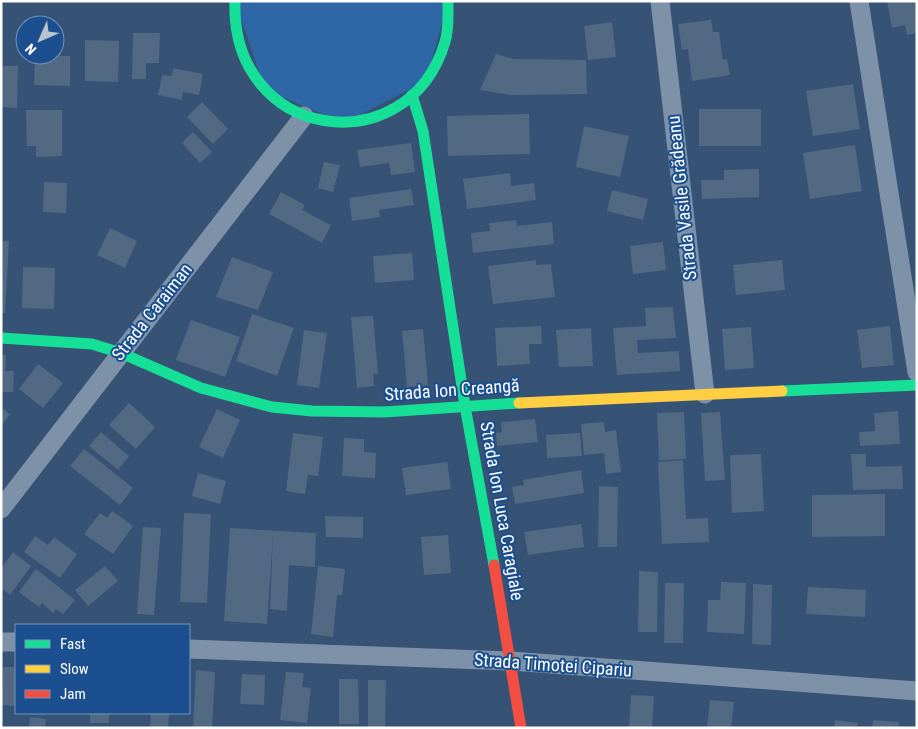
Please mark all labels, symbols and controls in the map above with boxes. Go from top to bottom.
north arrow [15,15,65,65]
text: N [22,41,39,58]
street label: Strada Vasile Grădeanu [662,115,701,281]
street label: Strada Caraiman [107,259,196,365]
street label: Strada Ion Creangă [384,374,520,405]
street label: Strada Ion Luca Caragiale [476,420,529,602]
legend [15,624,190,714]
text: Fast [60,635,85,653]
street label: Strada Timotei Cipariu [473,649,633,680]
text: Slow [60,660,89,678]
text: Jam [60,685,86,703]

